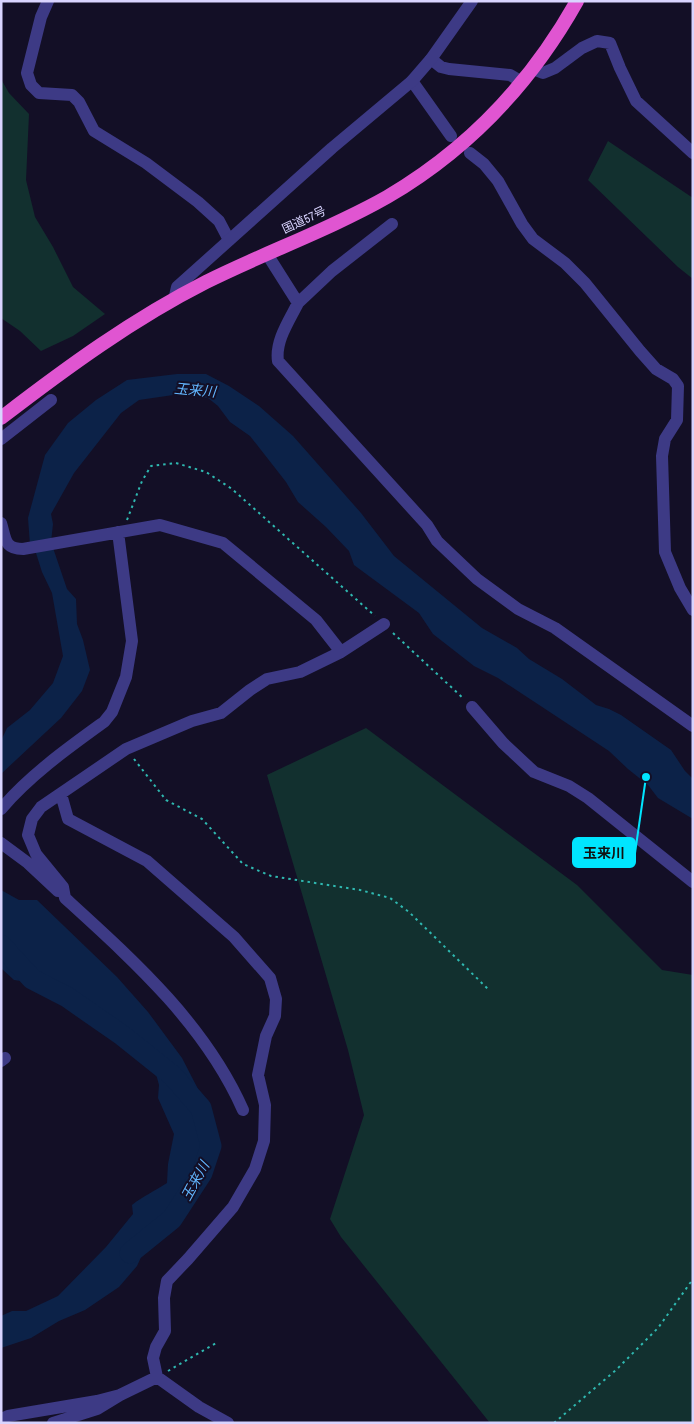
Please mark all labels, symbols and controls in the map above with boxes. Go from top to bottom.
street label: 国道57号 [279,203,329,237]
water label: 玉来川 [173,379,219,401]
callout: 玉来川 [573,838,635,867]
text: 玉来川 [583,844,625,862]
water label: 玉来川 [177,1157,214,1204]

